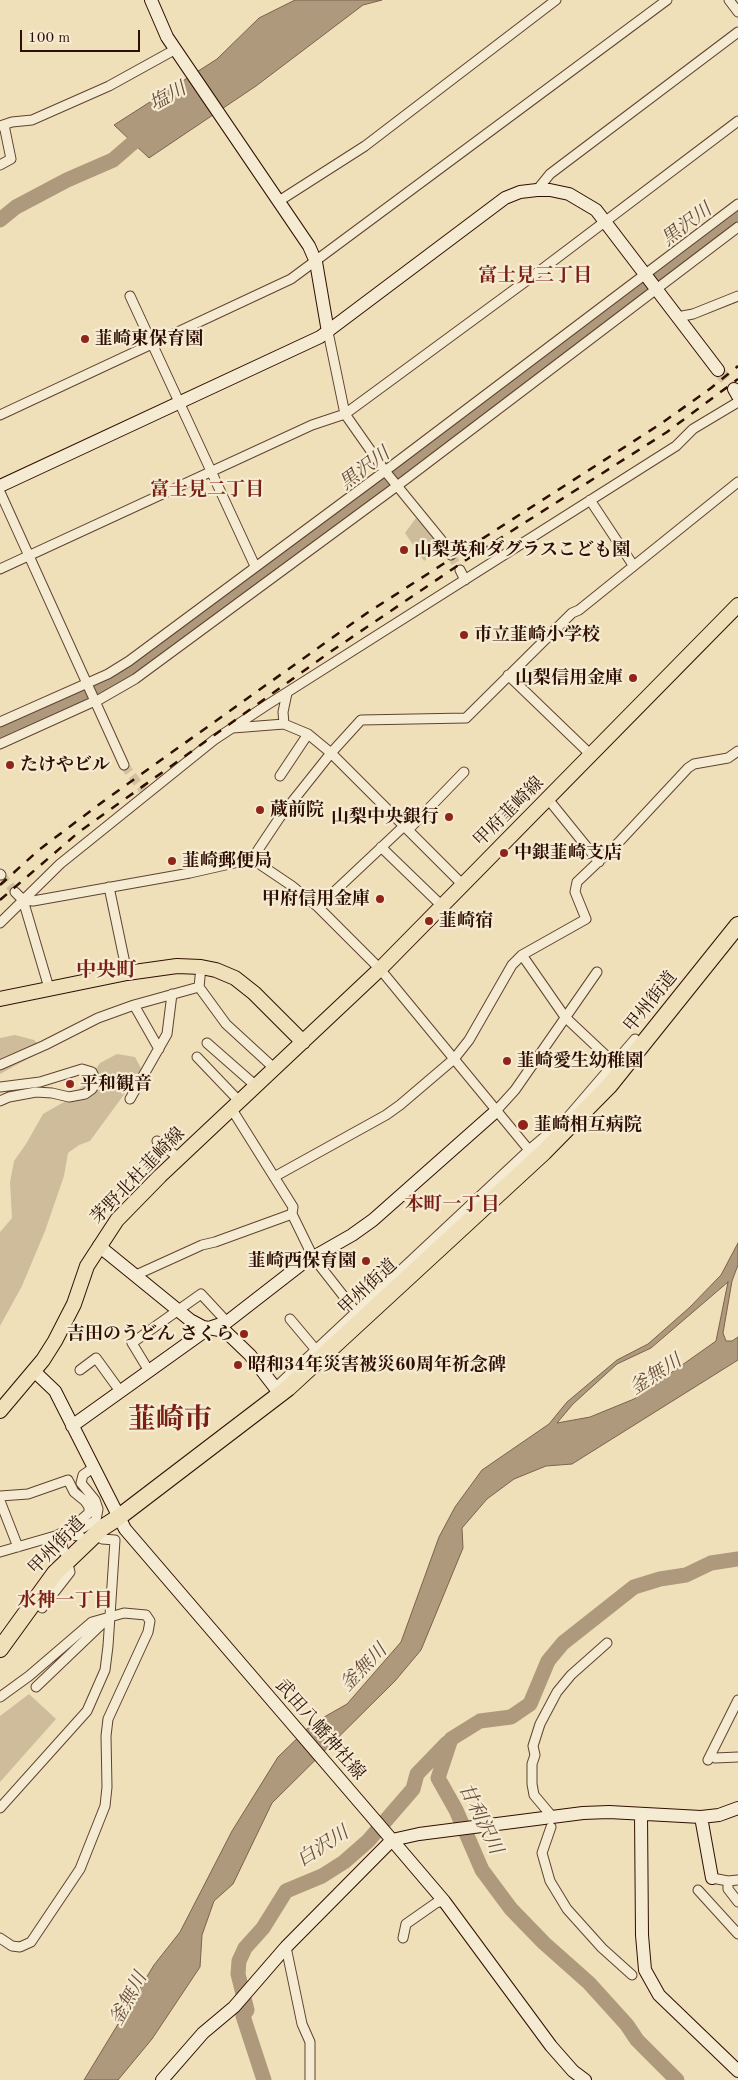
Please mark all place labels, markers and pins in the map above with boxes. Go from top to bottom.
place label: 韮崎東保育園 [95,328,203,350]
marker: 韮崎東保育園 [79,333,91,345]
place label: 山梨英和ダグラスこども園 [414,539,630,561]
marker: 山梨英和ダグラスこども園 [398,544,410,556]
place label: 市立韮崎小学校 [474,624,600,646]
marker: 市立韮崎小学校 [458,629,470,641]
place label: 山梨信用金庫 [515,667,623,689]
marker: 山梨信用金庫 [627,672,639,684]
place label: たけやビル [20,754,110,776]
marker: たけやビル [4,759,16,771]
place label: 蔵前院 [270,799,324,821]
marker: 蔵前院 [254,804,266,816]
place label: 山梨中央銀行 [331,806,439,828]
marker: 山梨中央銀行 [443,811,455,823]
place label: 中銀韮崎支店 [514,842,622,864]
marker: 中銀韮崎支店 [498,847,510,859]
place label: 韮崎郵便局 [182,850,272,872]
marker: 韮崎郵便局 [166,855,178,867]
place label: 甲府信用金庫 [262,888,370,910]
marker: 甲府信用金庫 [374,893,386,905]
place label: 韮崎宿 [439,910,493,932]
marker: 韮崎宿 [423,915,435,927]
place label: 韮崎愛生幼稚園 [517,1050,643,1072]
marker: 韮崎愛生幼稚園 [501,1055,513,1067]
place label: 平和観音 [80,1073,152,1095]
marker: 平和観音 [64,1078,76,1090]
place label: 韮崎相互病院 [534,1114,642,1136]
marker: 韮崎相互病院 [516,1118,530,1132]
place label: 韮崎西保育園 [248,1250,356,1272]
marker: 韮崎西保育園 [360,1255,372,1267]
place label: 吉田のうどん さくら [67,1323,234,1345]
marker: 吉田のうどん さくら [238,1328,250,1340]
place label: 昭和34年災害被災60周年祈念碑 [248,1354,506,1376]
marker: 昭和34年災害被災60周年祈念碑 [232,1359,244,1371]

